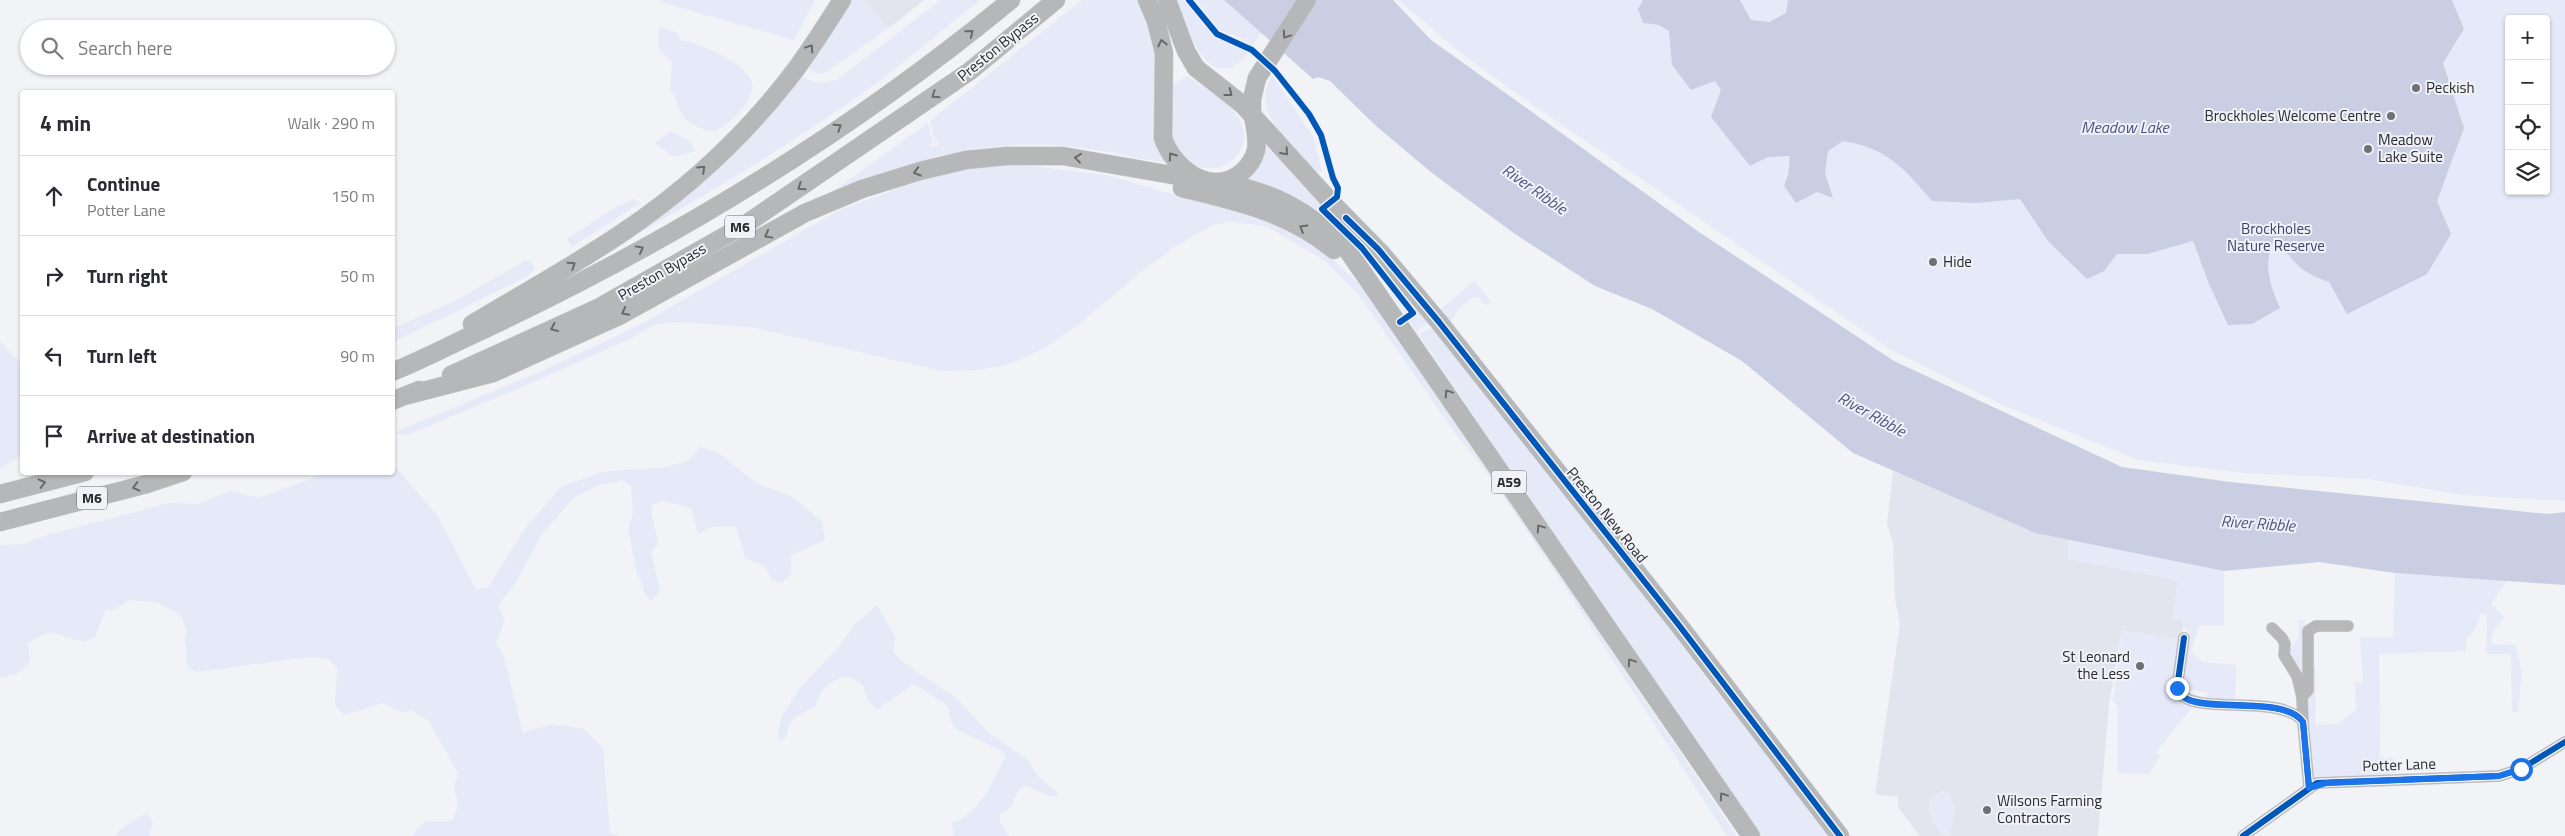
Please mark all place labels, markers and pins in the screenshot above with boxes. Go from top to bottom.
place label: Peckish [2426,76,2474,99]
marker: Peckish [2410,82,2422,94]
place label: Brockholes Welcome Centre [2204,104,2381,127]
marker: Brockholes Welcome Centre [2385,110,2397,122]
place label: Meadow Lake Suite [2378,128,2443,168]
marker: Meadow Lake Suite [2362,143,2374,155]
place label: Hide [1943,250,1972,273]
marker: Hide [1927,256,1939,268]
place label: St Leonard the Less [2062,645,2130,685]
marker: St Leonard the Less [2134,660,2146,672]
place label: Wilsons Farming Contractors [1997,789,2102,829]
marker: Wilsons Farming Contractors [1981,804,1993,816]

